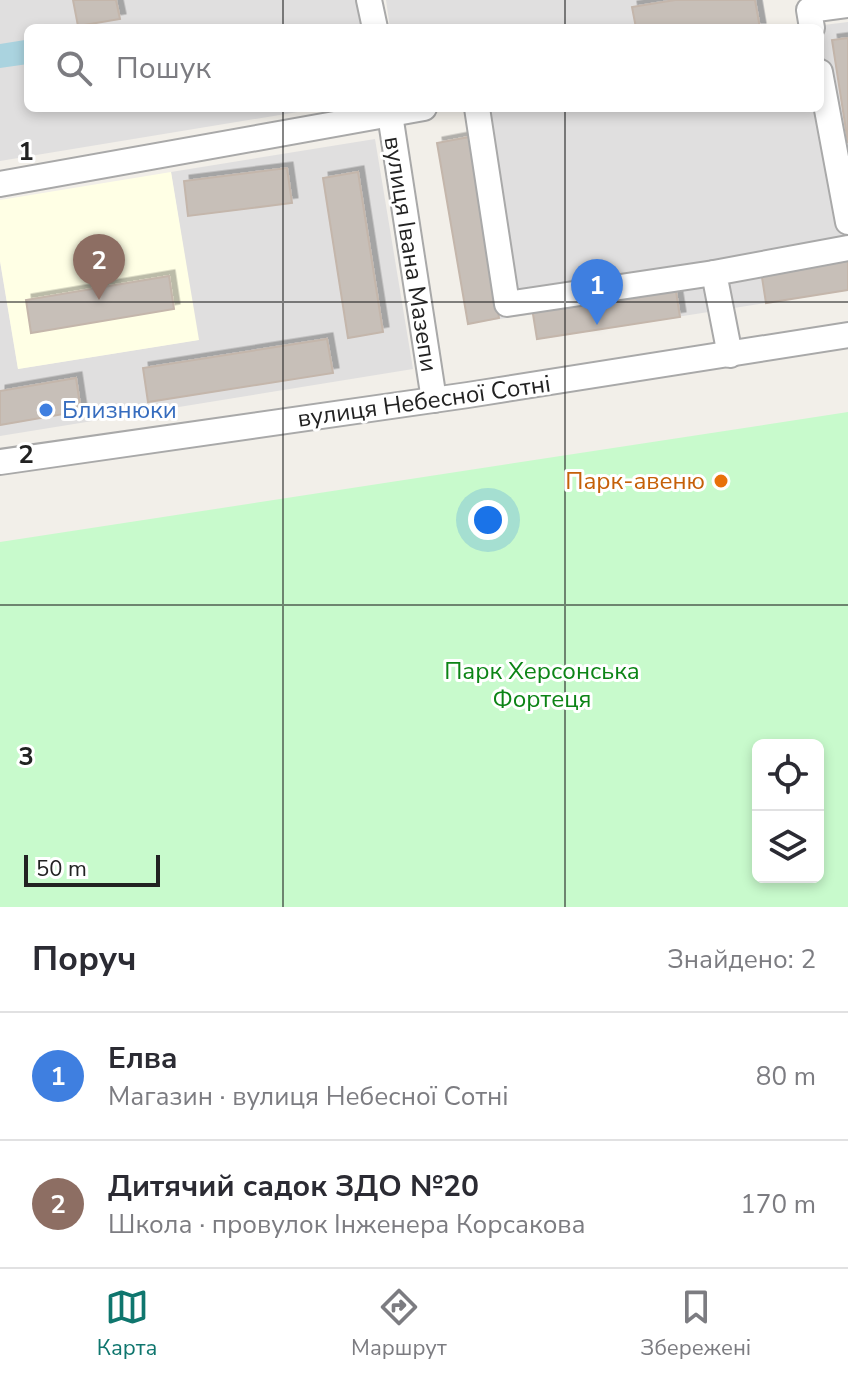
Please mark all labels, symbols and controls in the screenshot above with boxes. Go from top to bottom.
search box [24,24,824,112]
icon: search [52,46,96,90]
text: Пошук [116,48,211,89]
text: 1 [18,134,34,169]
street label: вулиця Івана Мазепи [377,134,445,374]
pin: 2 [73,234,125,300]
pin: 1 [571,259,623,325]
street label: вулиця Небесної Сотні [295,367,553,435]
place label: Близнюки [62,394,177,426]
marker: Близнюки [37,401,55,419]
text: 2 [18,437,34,472]
place label: Парк-авеню [565,465,705,497]
marker: Парк-авеню [712,472,730,490]
your location [468,500,508,540]
park label: Парк Херсонська Фортеця [444,655,640,715]
text: 3 [18,739,34,774]
map controls [752,739,824,883]
button: locate [752,739,824,811]
button: layers [752,811,824,883]
scale bar [24,851,160,887]
text: 50 m [36,854,87,884]
text: Поруч [32,936,137,982]
text: Знайдено: 2 [667,942,816,977]
text: Елва [108,1038,178,1079]
text: 1 [50,1059,66,1094]
text: 80 m [756,1059,816,1094]
text: Магазин · вулиця Небесної Сотні [108,1079,509,1114]
text: Дитячий садок ЗДО №20 [108,1166,479,1207]
text: 2 [50,1187,66,1222]
text: 170 m [740,1187,816,1222]
text: Школа · провулок Інженера Корсакова [108,1207,586,1242]
tab: Карта [97,1285,157,1363]
tab: Маршрут [351,1285,447,1363]
tab: Збережені [640,1285,751,1363]

